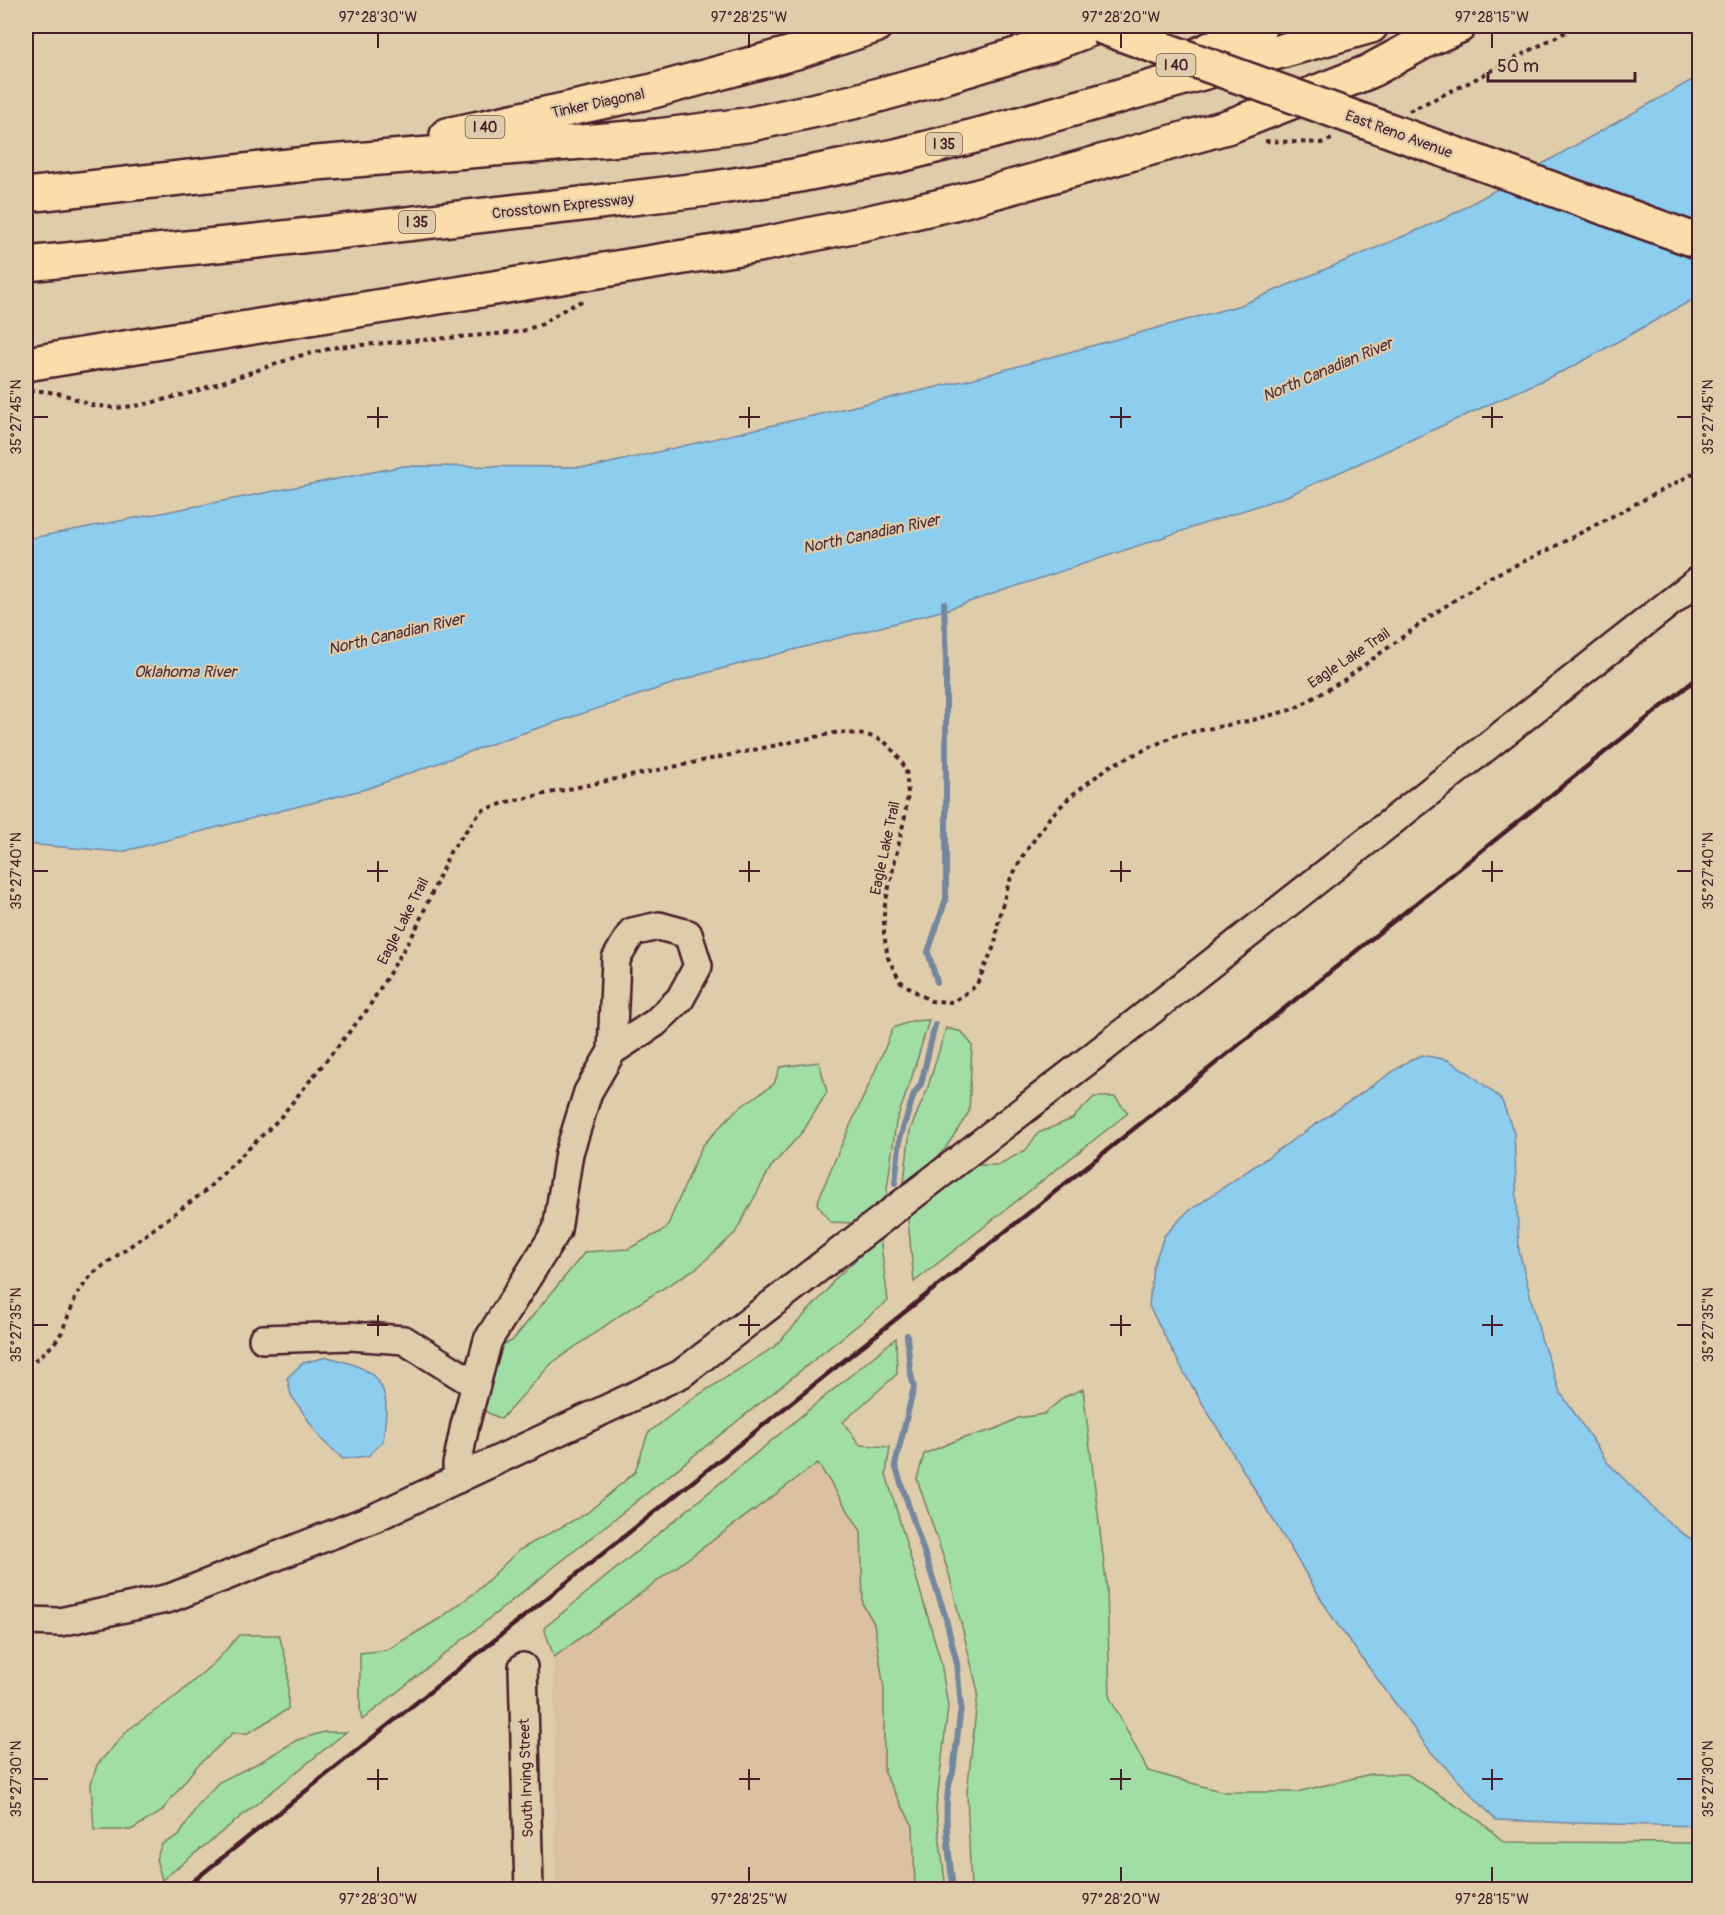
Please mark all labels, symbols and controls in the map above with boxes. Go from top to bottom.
text: 97°28'30"W [339,8,418,27]
text: 97°28'25"W [711,8,787,27]
text: 97°28'20"W [1082,8,1161,27]
text: 97°28'15"W [1455,8,1529,27]
scale bar [1488,45,1635,83]
road number: I 40 [1156,54,1196,76]
text: 50 m [1497,55,1539,78]
street label: Tinker Diagonal [550,84,647,123]
street label: East Reno Avenue [1343,106,1456,163]
road number: I 40 [466,116,504,138]
road number: I 35 [926,133,962,155]
street label: Crosstown Expressway [491,190,636,223]
road number: I 35 [399,211,435,233]
water label: North Canadian River [1259,333,1398,406]
text: 35°27'45"N [7,379,26,455]
text: 35°27'45"N [1699,379,1718,455]
water label: North Canadian River [801,509,944,558]
water label: North Canadian River [326,608,469,659]
street label: Eagle Lake Trail [1304,624,1394,693]
water label: Oklahoma River [134,662,238,682]
street label: Eagle Lake Trail [866,800,905,897]
text: 35°27'40"N [7,832,26,910]
text: 35°27'40"N [1699,832,1718,910]
street label: Eagle Lake Trail [373,874,434,968]
text: 35°27'35"N [7,1287,26,1363]
text: 35°27'35"N [1699,1287,1718,1363]
street label: South Irving Street [515,1717,538,1838]
text: 35°27'30"N [7,1740,26,1818]
text: 35°27'30"N [1699,1740,1718,1818]
text: 97°28'30"W [339,1890,418,1909]
text: 97°28'25"W [711,1890,787,1909]
text: 97°28'20"W [1082,1890,1161,1909]
text: 97°28'15"W [1455,1890,1529,1909]

